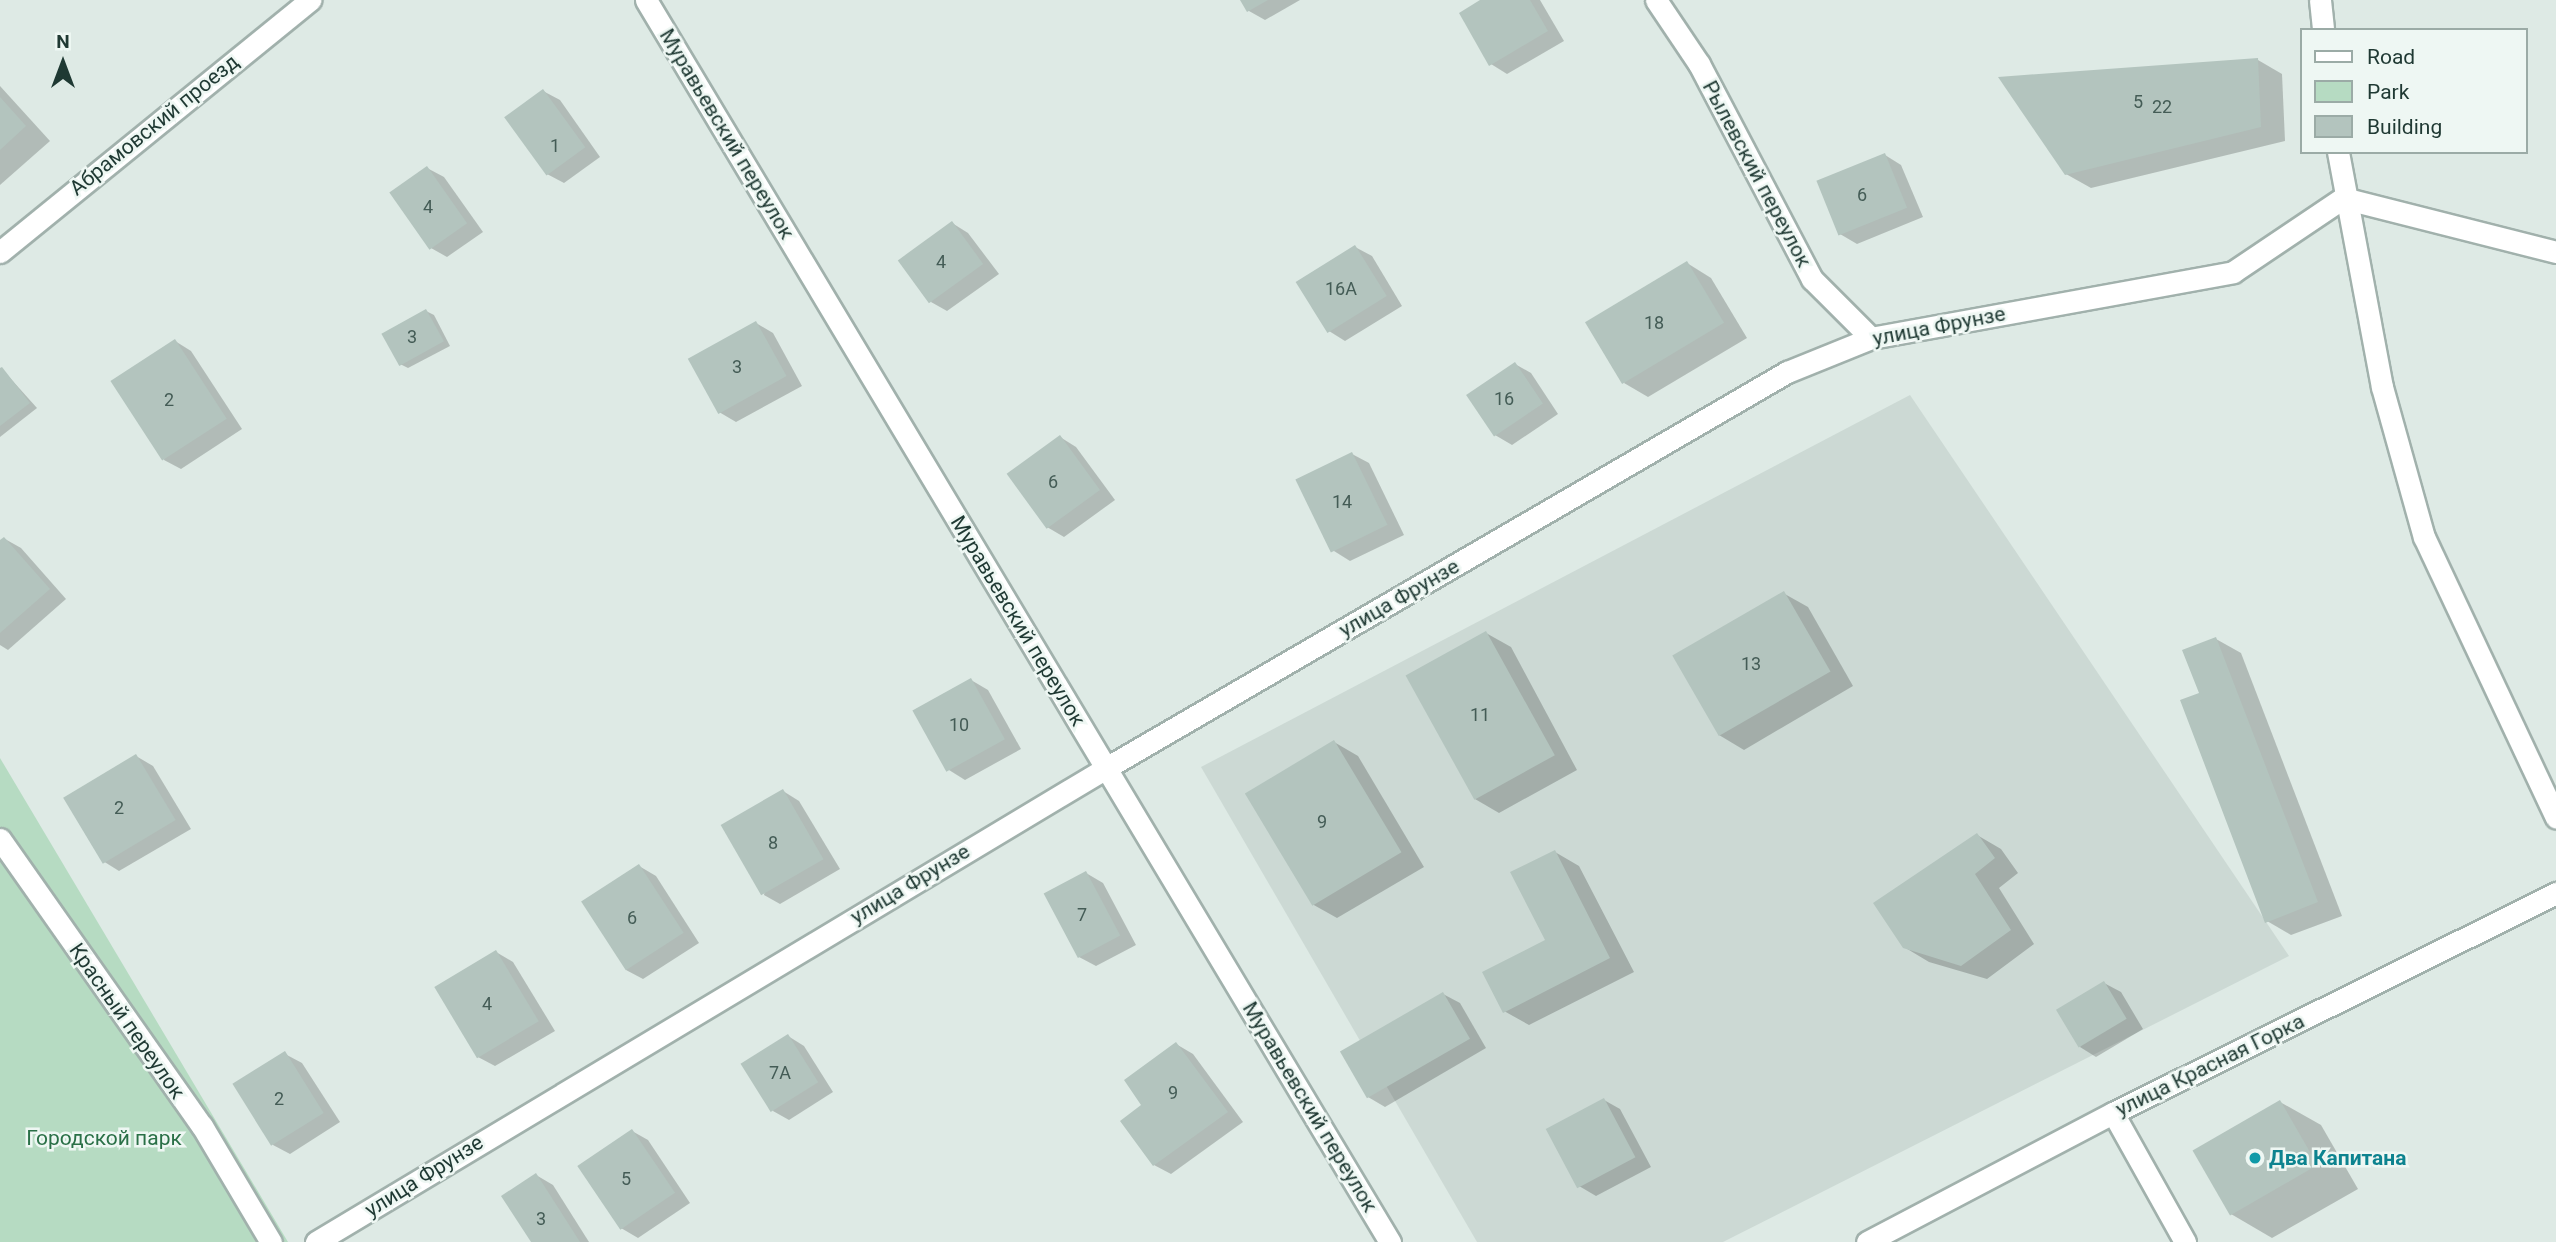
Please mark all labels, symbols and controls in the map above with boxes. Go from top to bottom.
street label: Муравьевский переулок [654,24,800,244]
north arrow [28,28,98,98]
legend [2300,28,2528,154]
text: N [56,30,70,53]
text: Road [2367,45,2415,69]
street label: Абрамовский проезд [64,49,244,201]
street label: Рылевский переулок [1697,76,1817,272]
text: Park [2367,80,2409,104]
house number: 5 [2133,91,2143,113]
house number: 22 [2152,96,2172,118]
text: Building [2367,115,2442,139]
house number: 1 [550,135,560,157]
house number: 6 [1857,184,1867,206]
house number: 4 [423,196,433,218]
house number: 4 [936,251,946,273]
house number: 16А [1325,278,1357,300]
street label: улица Фрунзе [1871,301,2007,351]
house number: 18 [1644,312,1664,334]
house number: 3 [407,326,417,348]
house number: 3 [732,356,742,378]
house number: 16 [1494,388,1514,410]
house number: 2 [164,389,174,411]
house number: 6 [1048,471,1058,493]
house number: 14 [1332,491,1352,513]
street label: Муравьевский переулок [945,511,1091,731]
street label: улица Фрунзе [1334,553,1464,643]
house number: 13 [1741,653,1761,675]
house number: 11 [1470,704,1490,726]
house number: 10 [949,714,969,736]
house number: 2 [114,797,124,819]
house number: 9 [1317,811,1327,833]
house number: 8 [768,832,778,854]
street label: улица Фрунзе [846,839,974,929]
house number: 7 [1077,904,1087,926]
house number: 6 [627,907,637,929]
street label: Красный переулок [64,938,190,1104]
house number: 4 [482,993,492,1015]
street label: Муравьевский переулок [1237,997,1383,1217]
street label: улица Красная Горка [2112,1008,2308,1122]
house number: 7А [769,1062,791,1084]
house number: 9 [1168,1082,1178,1104]
house number: 2 [274,1088,284,1110]
park label: Городской парк [26,1125,182,1151]
street label: улица Фрунзе [360,1130,488,1222]
place label: Два Капитана [2269,1145,2406,1171]
marker: Два Капитана [2247,1150,2263,1166]
house number: 5 [621,1168,631,1190]
house number: 3 [536,1208,546,1230]

